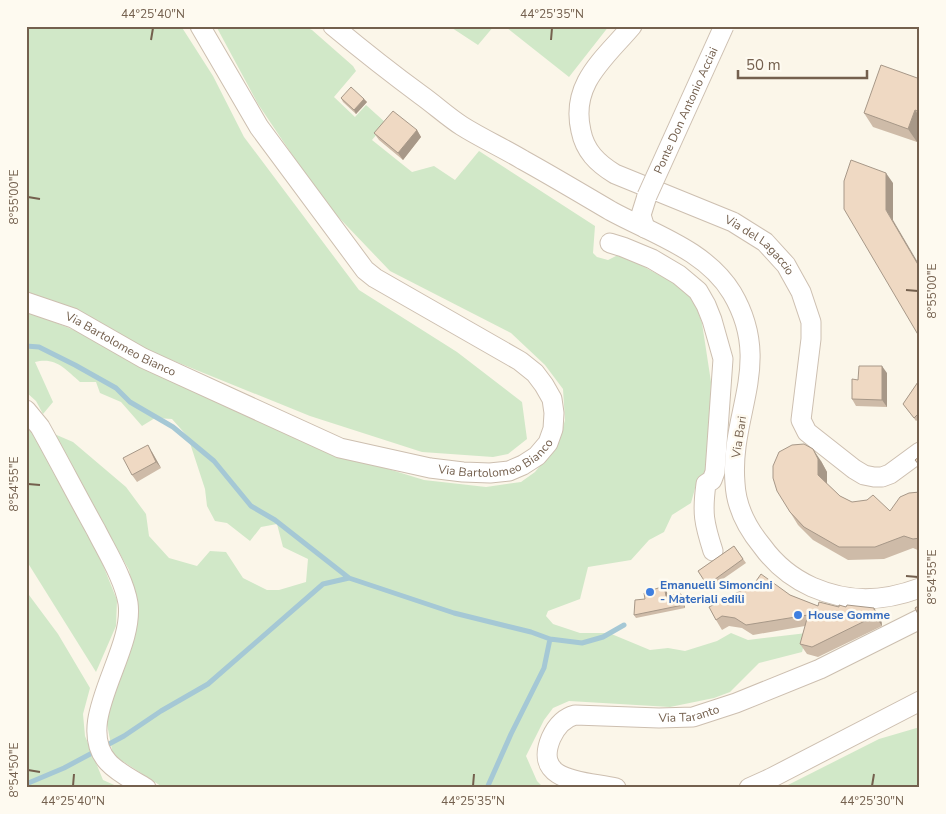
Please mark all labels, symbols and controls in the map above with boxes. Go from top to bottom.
text: 44°25'40"N [121,6,185,22]
text: 44°25'35"N [520,6,584,22]
street label: Ponte Don Antonio Acciai [650,44,721,176]
scale bar [738,48,867,80]
text: 50 m [746,55,781,75]
text: 8°55'00"E [6,170,22,224]
street label: Via del Lagaccio [721,211,798,278]
text: 8°55'00"E [924,264,940,318]
street label: Via Bartolomeo Bianco [63,308,179,380]
street label: Via Bari [728,415,750,460]
street label: Via Bartolomeo Bianco [436,437,557,481]
text: 8°54'55"E [6,457,22,511]
text: 8°54'55"E [924,550,940,604]
place label: Emanuelli Simoncini - Materiali edili [660,577,773,607]
marker: Emanuelli Simoncini - Materiali edili [644,586,656,598]
place label: House Gomme [808,607,891,623]
marker: House Gomme [792,609,804,621]
street label: Via Taranto [657,701,722,726]
text: 8°54'50"E [6,743,22,797]
text: 44°25'40"N [41,793,105,809]
text: 44°25'35"N [441,793,505,809]
text: 44°25'30"N [840,793,904,809]

